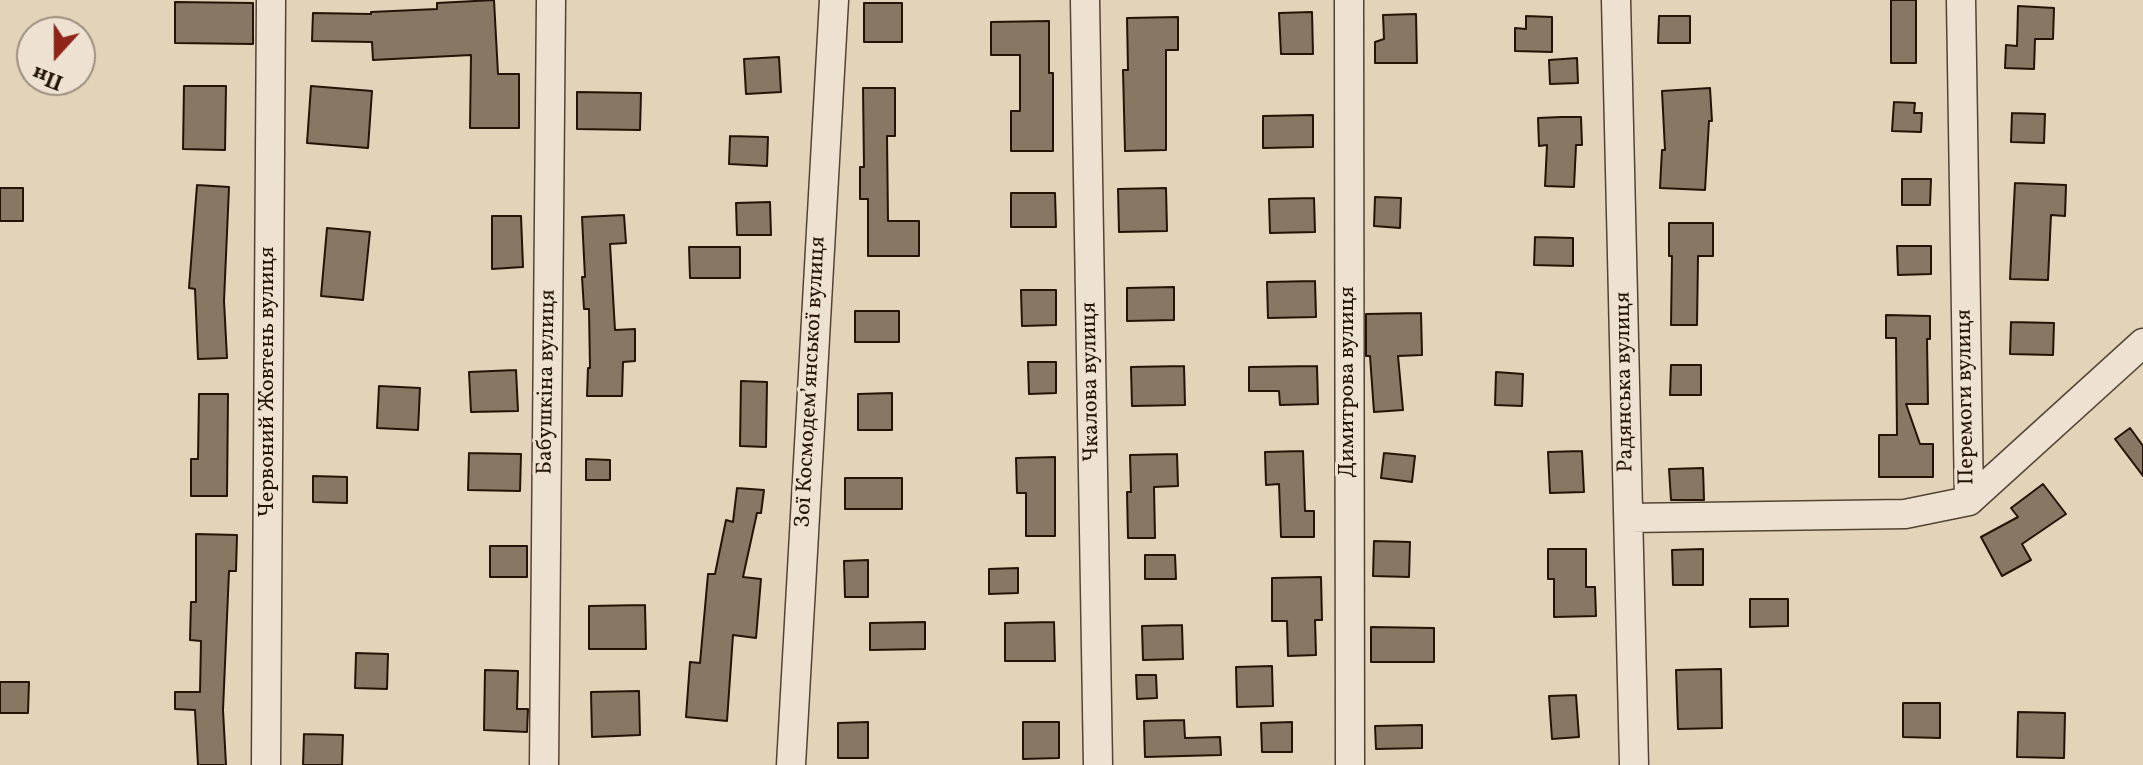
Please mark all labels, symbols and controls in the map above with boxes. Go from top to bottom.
north arrow [16,16,96,96]
text: Пн [28,57,68,97]
street label: Зої Космодем’янської вулиця [791,236,833,528]
street label: Червоний Жовтень вулиця [256,247,282,517]
street label: Димитрова вулиця [1336,286,1362,478]
street label: Бабушкіна вулиця [533,289,563,475]
street label: Радянська вулиця [1611,291,1641,473]
street label: Чкалова вулиця [1077,302,1107,462]
street label: Перемоги вулиця [1952,309,1982,485]

